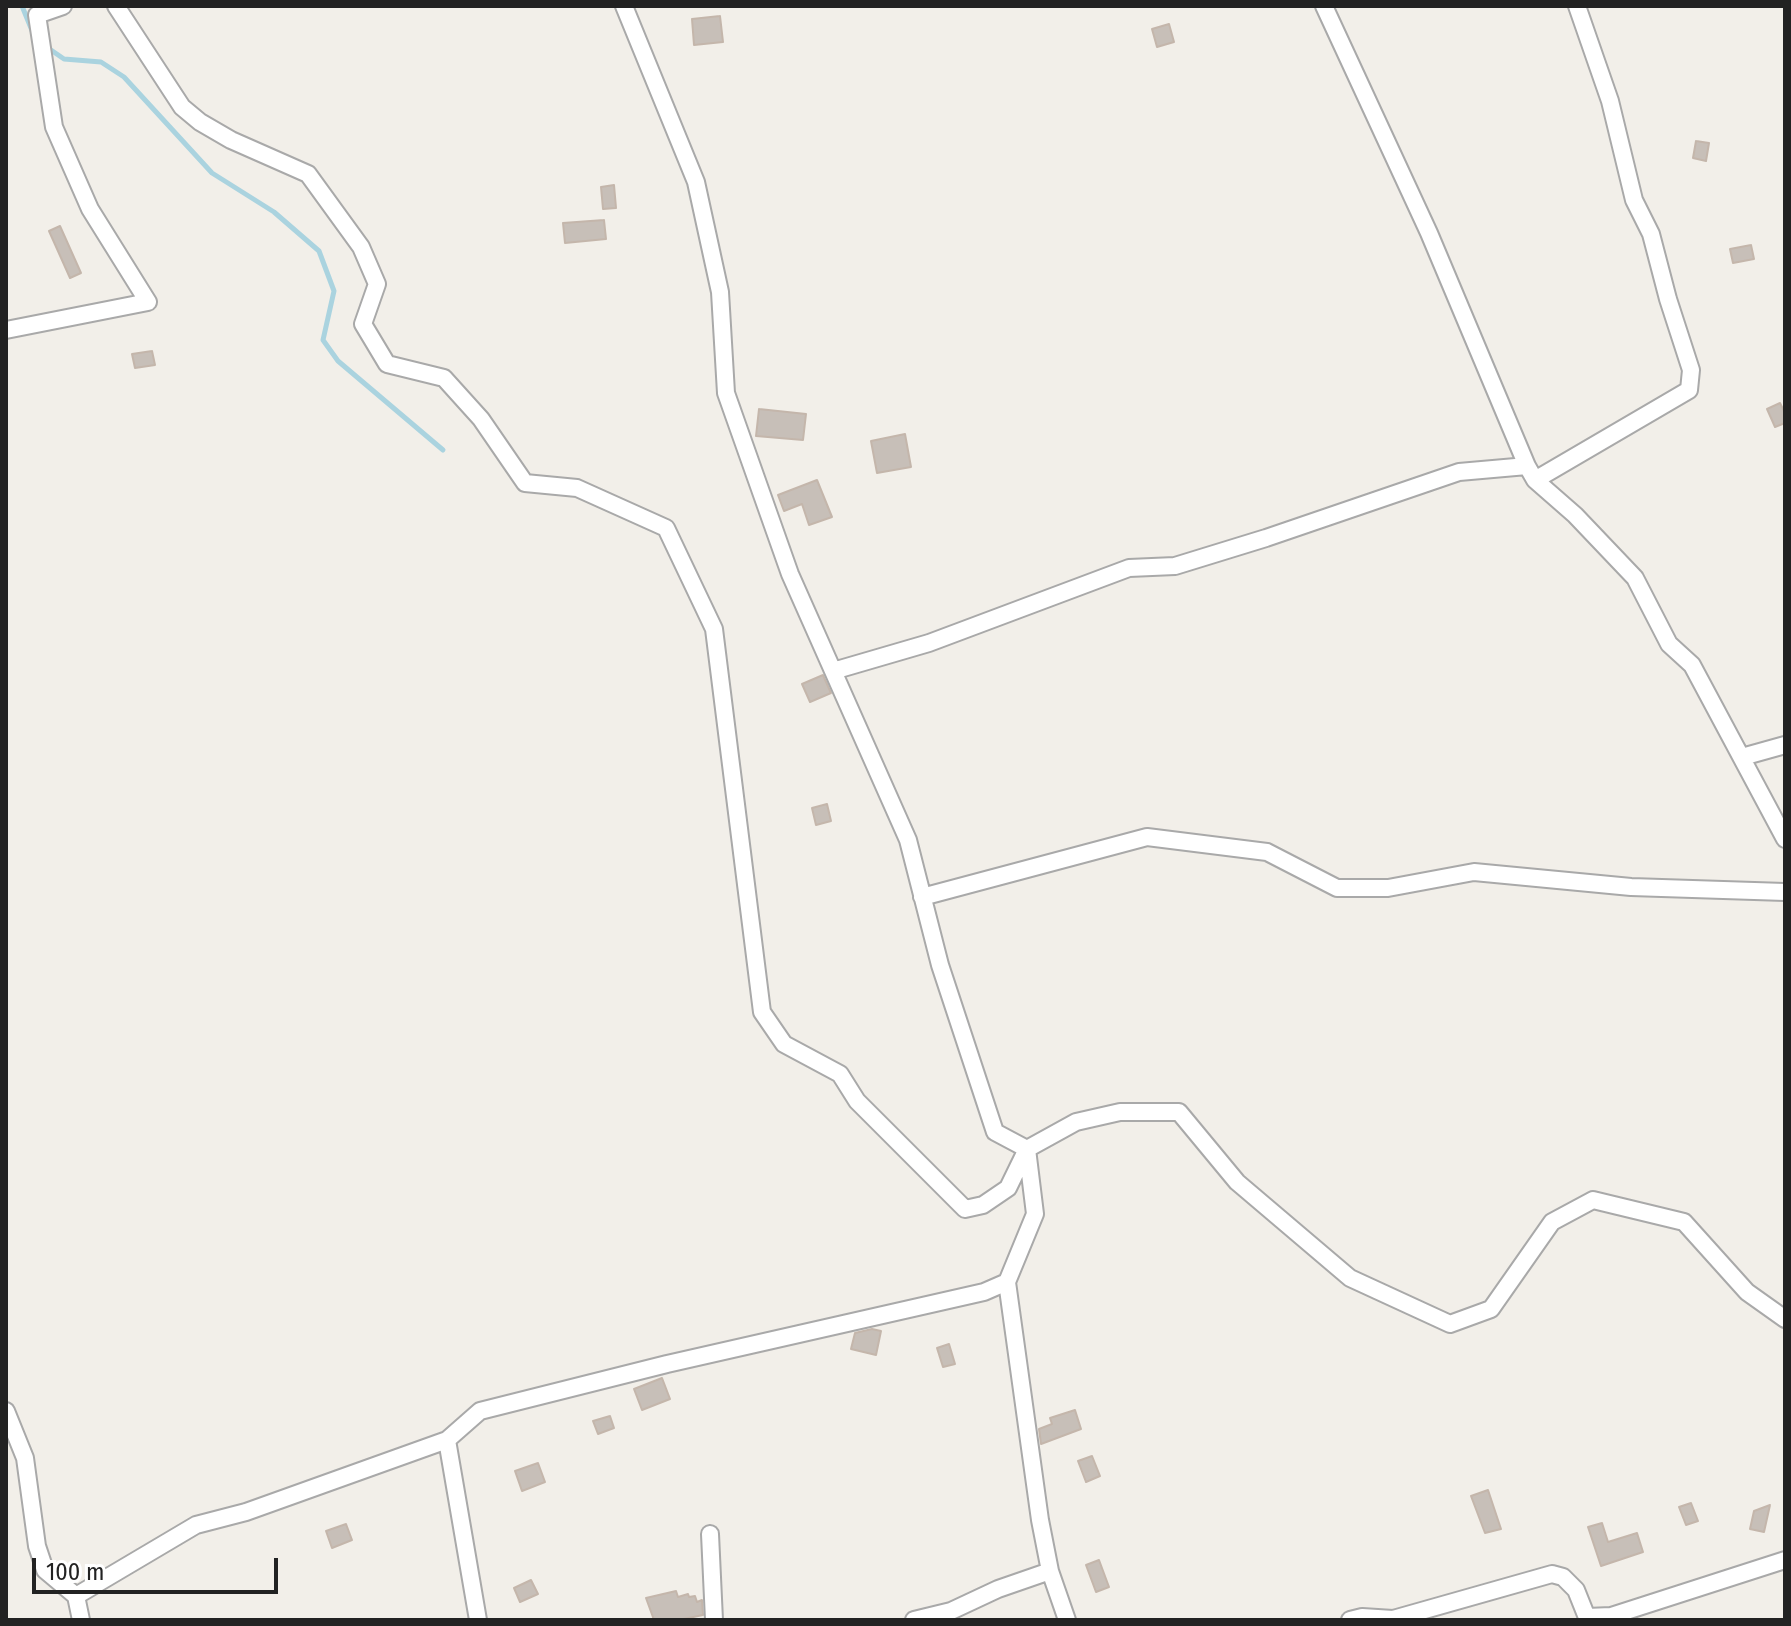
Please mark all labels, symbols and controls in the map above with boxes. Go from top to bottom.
scale bar [36,1542,282,1592]
text: 100 m [46,1558,104,1586]

